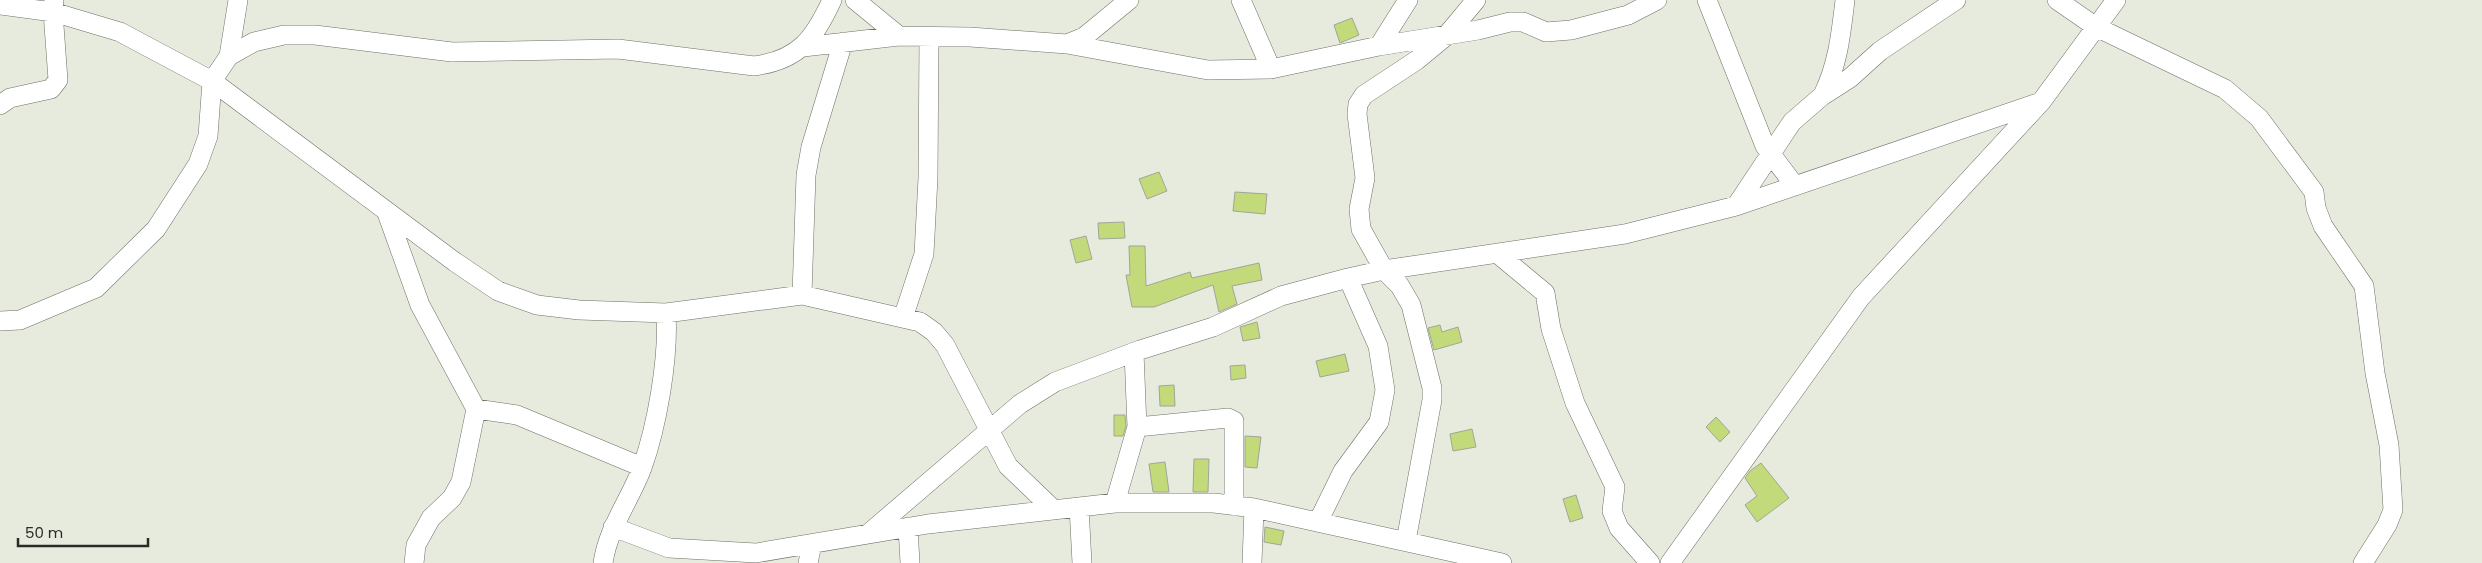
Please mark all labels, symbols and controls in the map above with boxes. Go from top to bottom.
scale bar [18,516,148,548]
text: 50 m [25,522,63,543]

